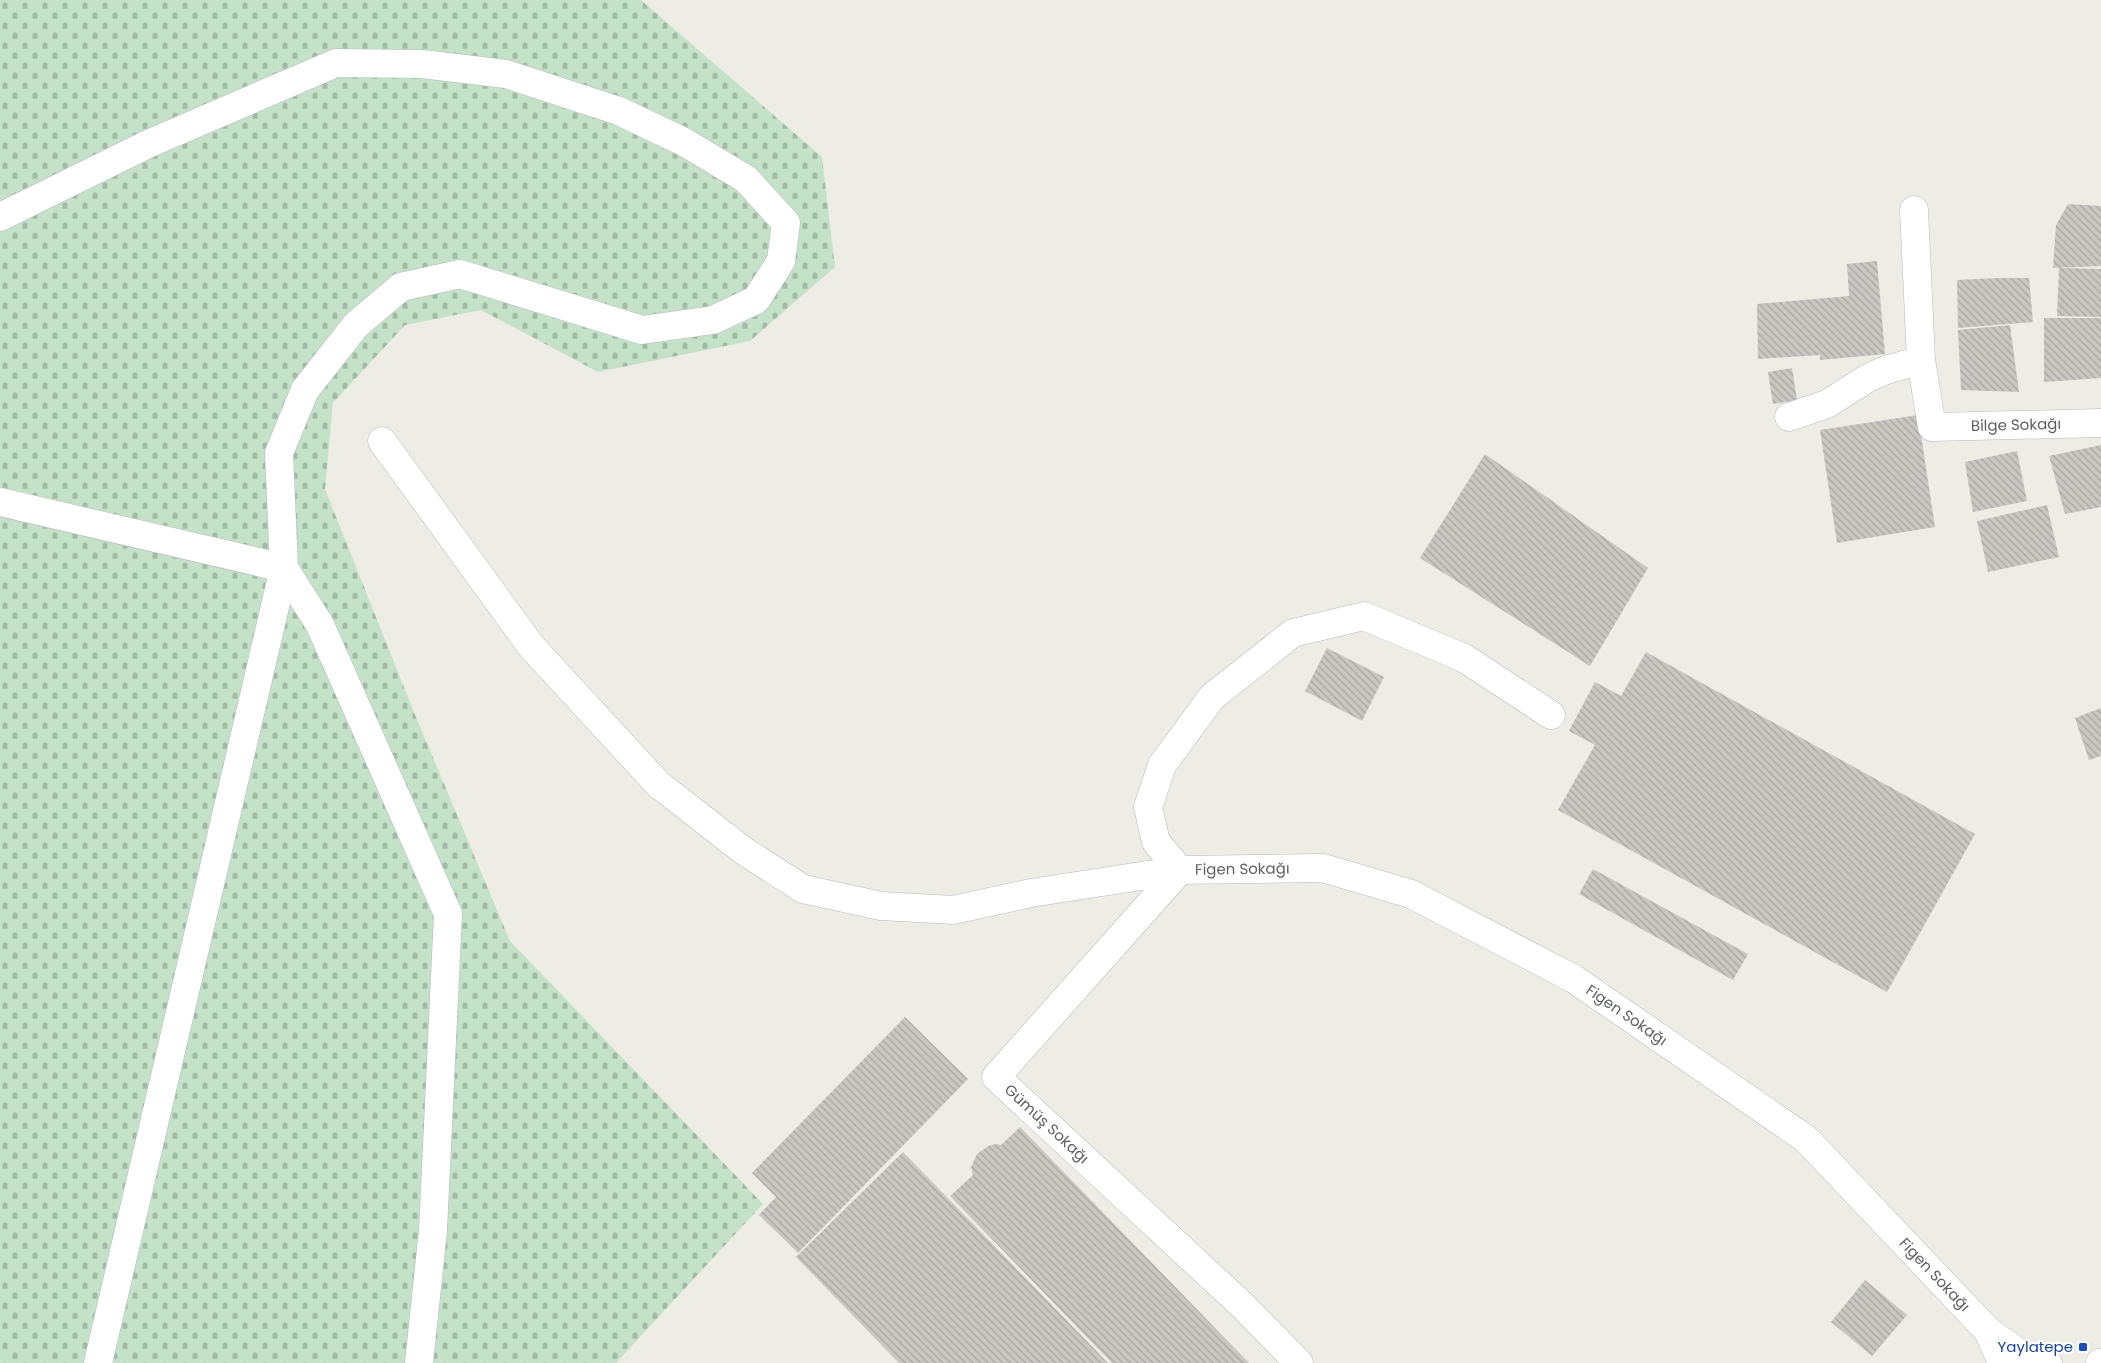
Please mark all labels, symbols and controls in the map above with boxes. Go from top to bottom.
street label: Bilge Sokağı [1971,413,2061,436]
street label: Figen Sokağı [1195,857,1290,880]
street label: Figen Sokağı [1582,979,1672,1050]
street label: Gümüş Sokağı [1000,1079,1094,1168]
street label: Figen Sokağı [1895,1233,1975,1316]
place label: Yaylatepe [1998,1336,2073,1357]
marker: Yaylatepe [2077,1341,2089,1353]

